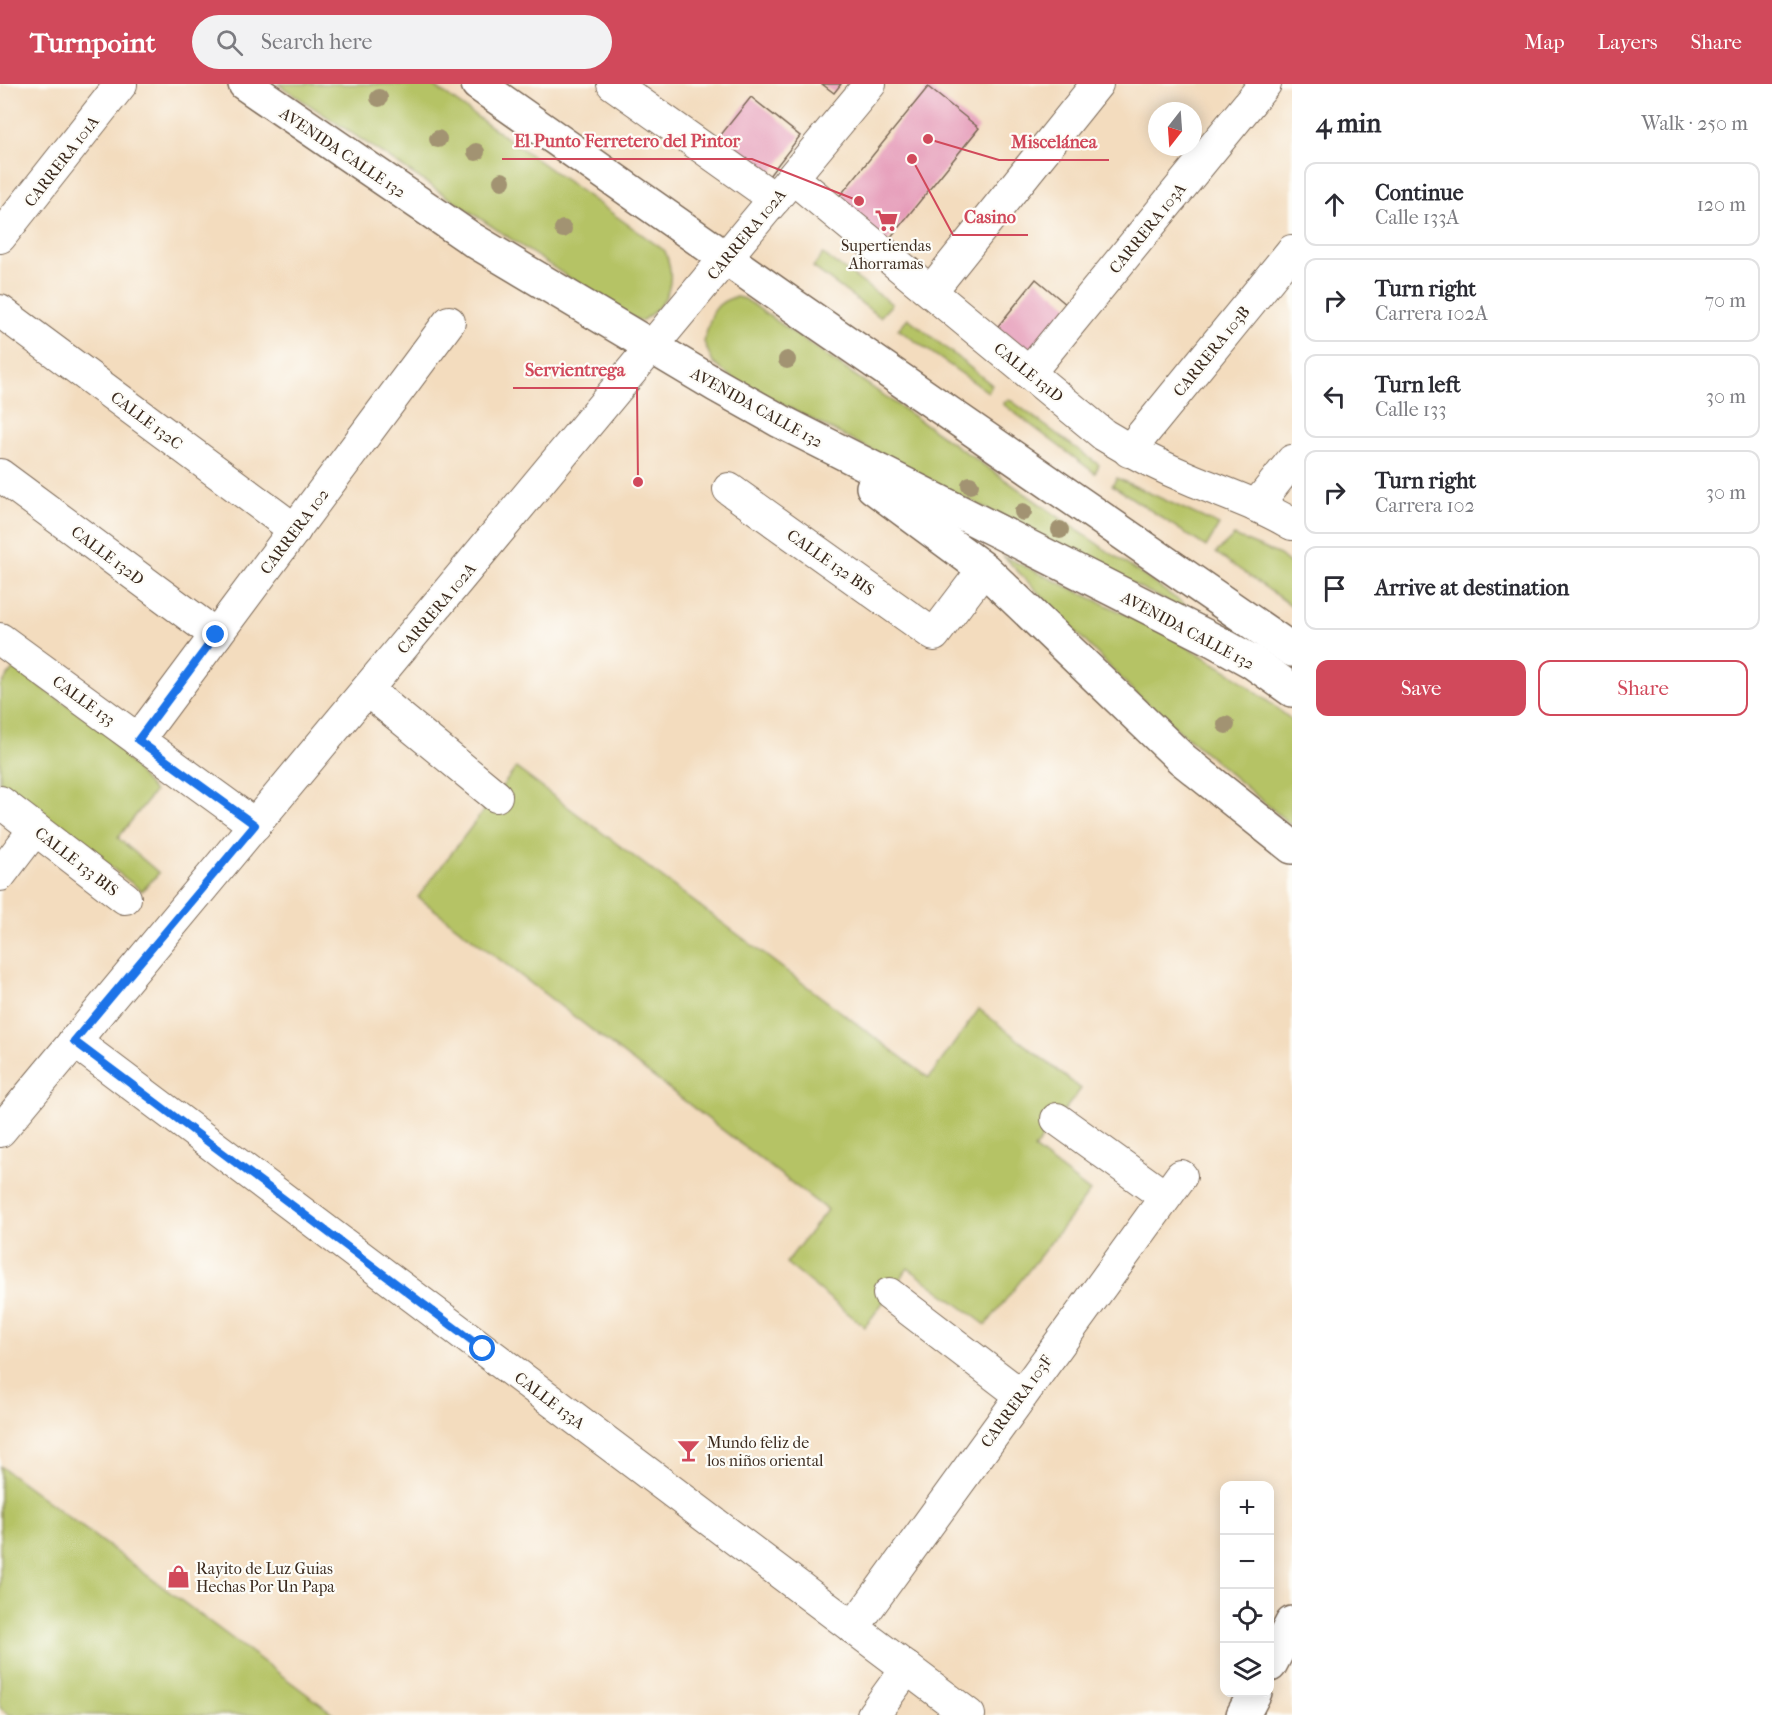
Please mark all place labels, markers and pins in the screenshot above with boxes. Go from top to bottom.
callout: El Punto Ferretero del Pintor [502,123,752,159]
callout: Miscelánea [999,124,1109,160]
callout: Casino [953,199,1028,235]
supermarket icon: Supertiendas Ahorramas [873,207,899,233]
place label: Supertiendas Ahorramas [841,236,931,273]
callout: Servientrega [513,352,637,388]
place label: Mundo feliz de los niños oriental [706,1433,824,1470]
bar icon: Mundo feliz de los niños oriental [676,1438,702,1464]
place label: Rayito de Luz Guias Hechas Por Un Papa [196,1559,335,1596]
shop icon: Rayito de Luz Guias Hechas Por Un Papa [165,1564,191,1590]

